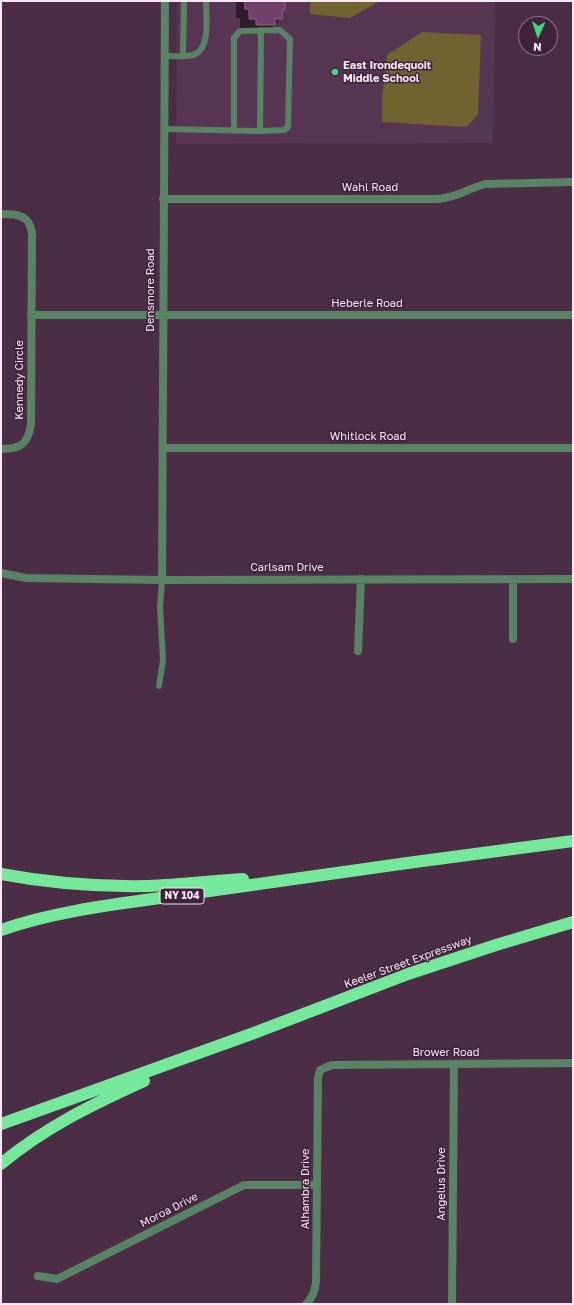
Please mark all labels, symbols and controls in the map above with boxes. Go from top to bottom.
north arrow [518,16,558,56]
text: N [533,41,542,54]
place label: East Irondequoit Middle School [343,59,431,85]
marker: East Irondequoit Middle School [330,67,340,77]
street label: Wahl Road [342,181,398,195]
street label: Densmore Road [144,248,158,332]
street label: Heberle Road [331,297,403,311]
street label: Kennedy Circle [13,340,27,420]
street label: Whitlock Road [330,430,406,444]
street label: Carlsam Drive [250,561,324,575]
road number: NY 104 [160,888,204,904]
street label: Keeler Street Expressway [342,933,474,991]
street label: Brower Road [412,1046,480,1060]
street label: Angelus Drive [435,1147,449,1221]
street label: Alhambra Drive [299,1149,313,1229]
street label: Moroa Drive [138,1190,200,1230]

